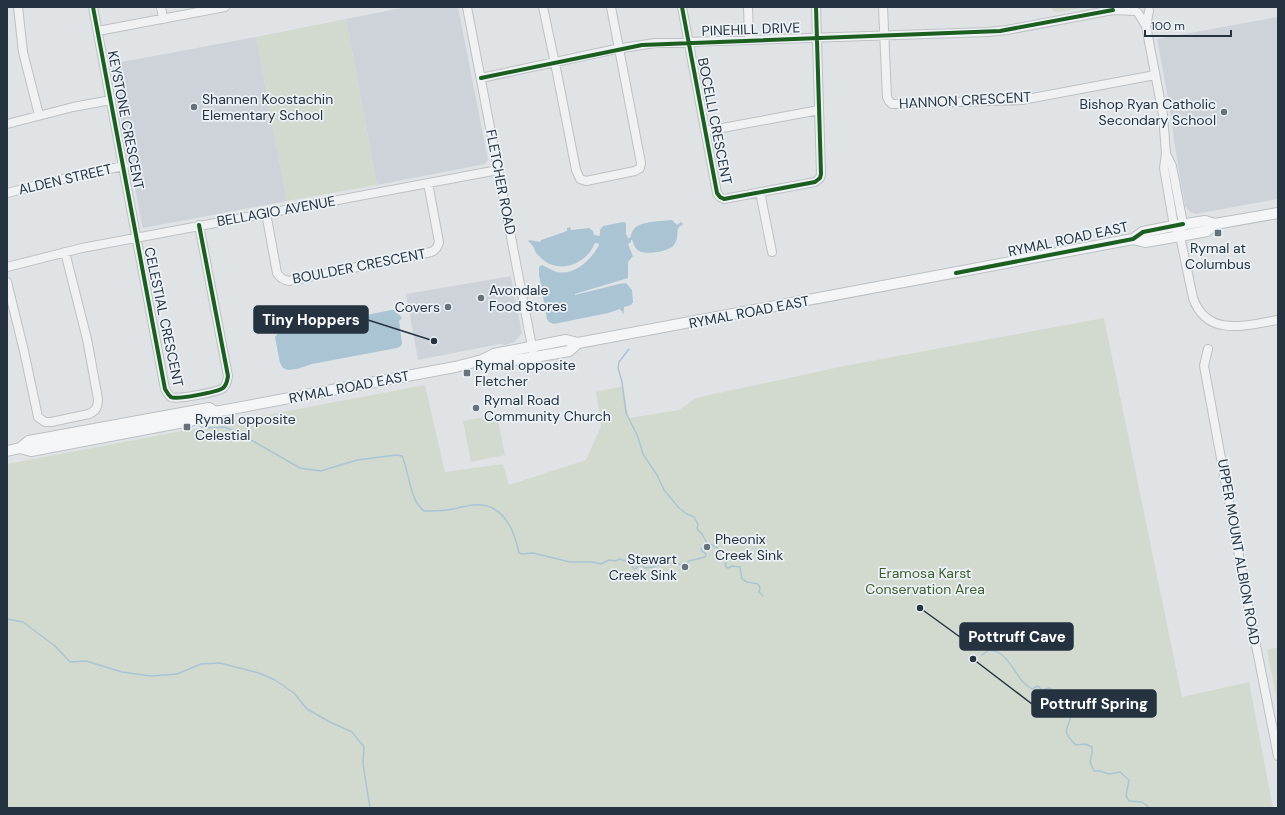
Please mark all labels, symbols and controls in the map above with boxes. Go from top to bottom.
scale bar [1145,12,1231,38]
street label: PINEHILL DRIVE [701,18,801,40]
text: 100 m [1151,18,1185,34]
street label: KEYSTONE CRESCENT [104,49,148,191]
street label: BOCELLI CRESCENT [694,56,736,186]
street label: HANNON CRESCENT [898,88,1032,112]
place label: Shannen Koostachin Elementary School [202,90,333,124]
place label: Bishop Ryan Catholic Secondary School [1080,95,1216,129]
marker: Shannen Koostachin Elementary School [189,102,199,112]
marker: Bishop Ryan Catholic Secondary School [1219,107,1229,117]
street label: FLETCHER ROAD [482,128,520,236]
street label: ALDEN STREET [17,159,114,198]
street label: BELLAGIO AVENUE [215,192,337,230]
street label: RYMAL ROAD EAST [1006,217,1130,261]
marker: Rymal at Columbus [1213,228,1223,238]
place label: Rymal at Columbus [1185,239,1251,273]
street label: BOULDER CRESCENT [291,244,427,288]
street label: CELESTIAL CRESCENT [140,245,188,389]
place label: Avondale Food Stores [489,281,567,315]
street label: RYMAL ROAD EAST [687,291,811,332]
marker: Avondale Food Stores [476,293,486,303]
place label: Covers [395,298,440,316]
marker: Covers [443,302,453,312]
callout: Tiny Hoppers [254,306,368,333]
text: Tiny Hoppers [262,310,360,330]
place label: Rymal opposite Fletcher [475,356,576,390]
street label: RYMAL ROAD EAST [287,366,411,407]
marker: Rymal opposite Fletcher [462,368,472,378]
place label: Rymal Road Community Church [484,391,611,425]
marker: Rymal Road Community Church [471,403,481,413]
place label: Rymal opposite Celestial [195,410,296,444]
marker: Rymal opposite Celestial [182,422,192,432]
street label: UPPER MOUNT ALBION ROAD [1214,458,1264,646]
place label: Pheonix Creek Sink [715,530,783,564]
marker: Pheonix Creek Sink [702,542,712,552]
place label: Stewart Creek Sink [609,550,677,584]
marker: Stewart Creek Sink [680,562,690,572]
park label: Eramosa Karst Conservation Area [865,564,985,598]
callout: Pottruff Cave [960,623,1073,650]
text: Pottruff Cave [968,627,1066,647]
callout: Pottruff Spring [1032,690,1156,717]
text: Pottruff Spring [1040,694,1148,714]

